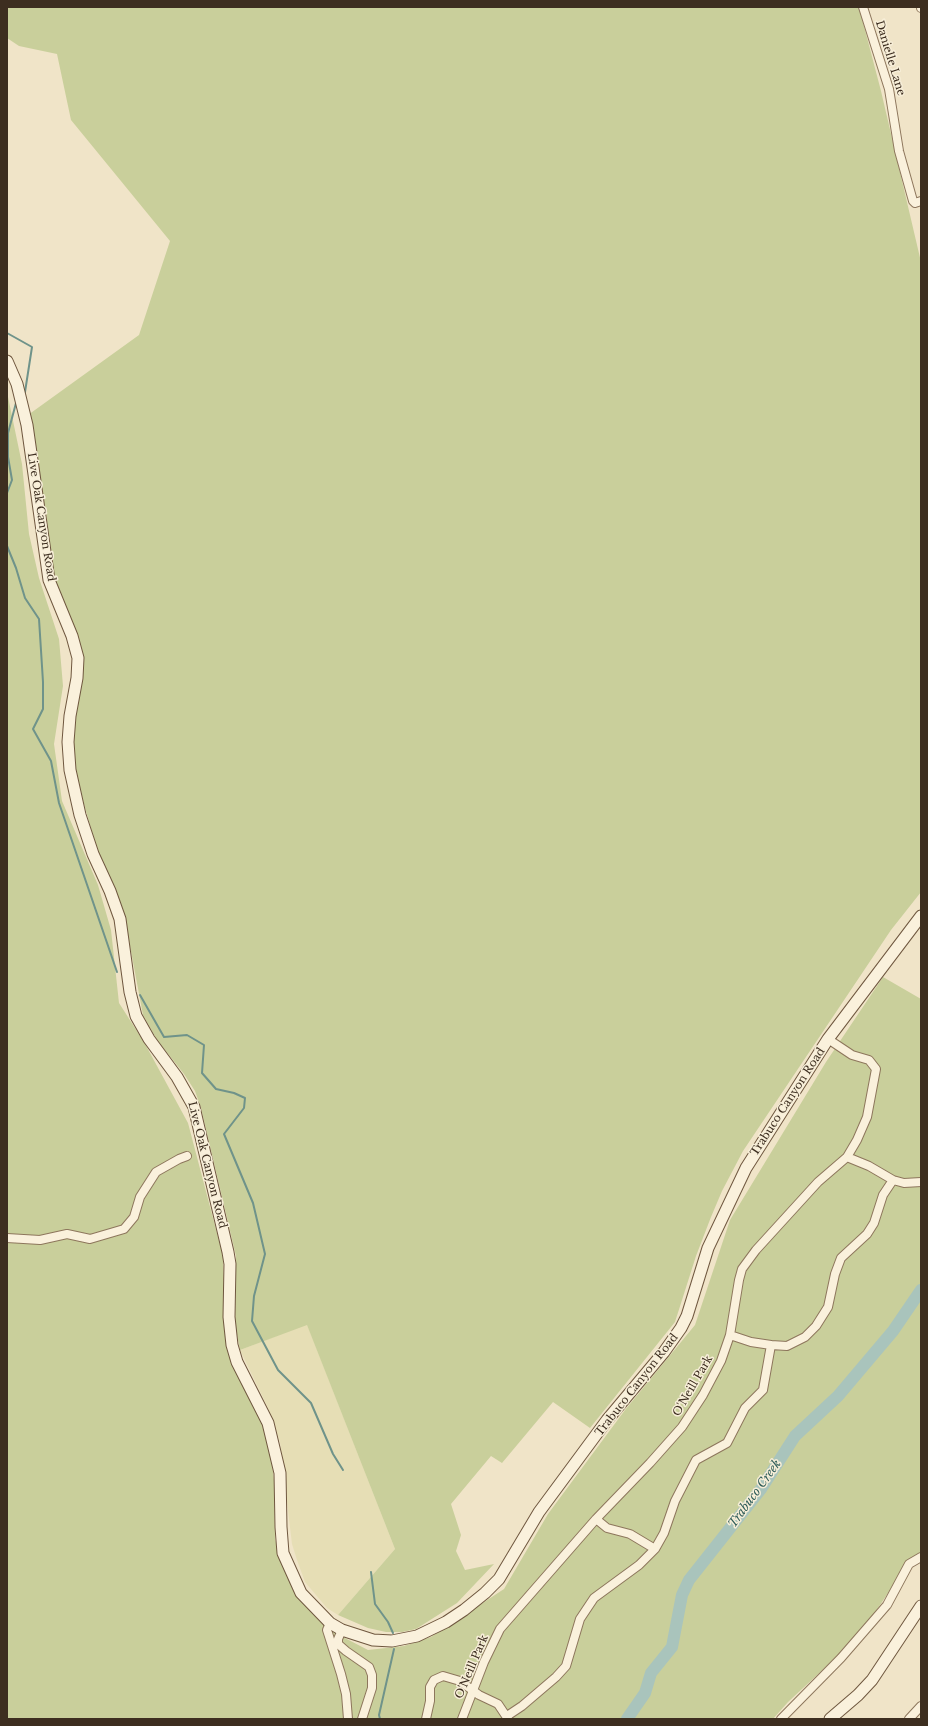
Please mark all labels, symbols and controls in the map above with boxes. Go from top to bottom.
street label: Danielle Lane [872,19,908,97]
street label: Live Oak Canyon Road [24,452,58,582]
street label: Trabuco Canyon Road [748,1045,828,1159]
street label: Live Oak Canyon Road [185,1100,229,1230]
street label: Trabuco Canyon Road [593,1331,681,1439]
street label: O'Neill Park [670,1353,716,1419]
water label: Trabuco Creek [726,1457,784,1531]
street label: O'Neill Park [453,1633,491,1701]

